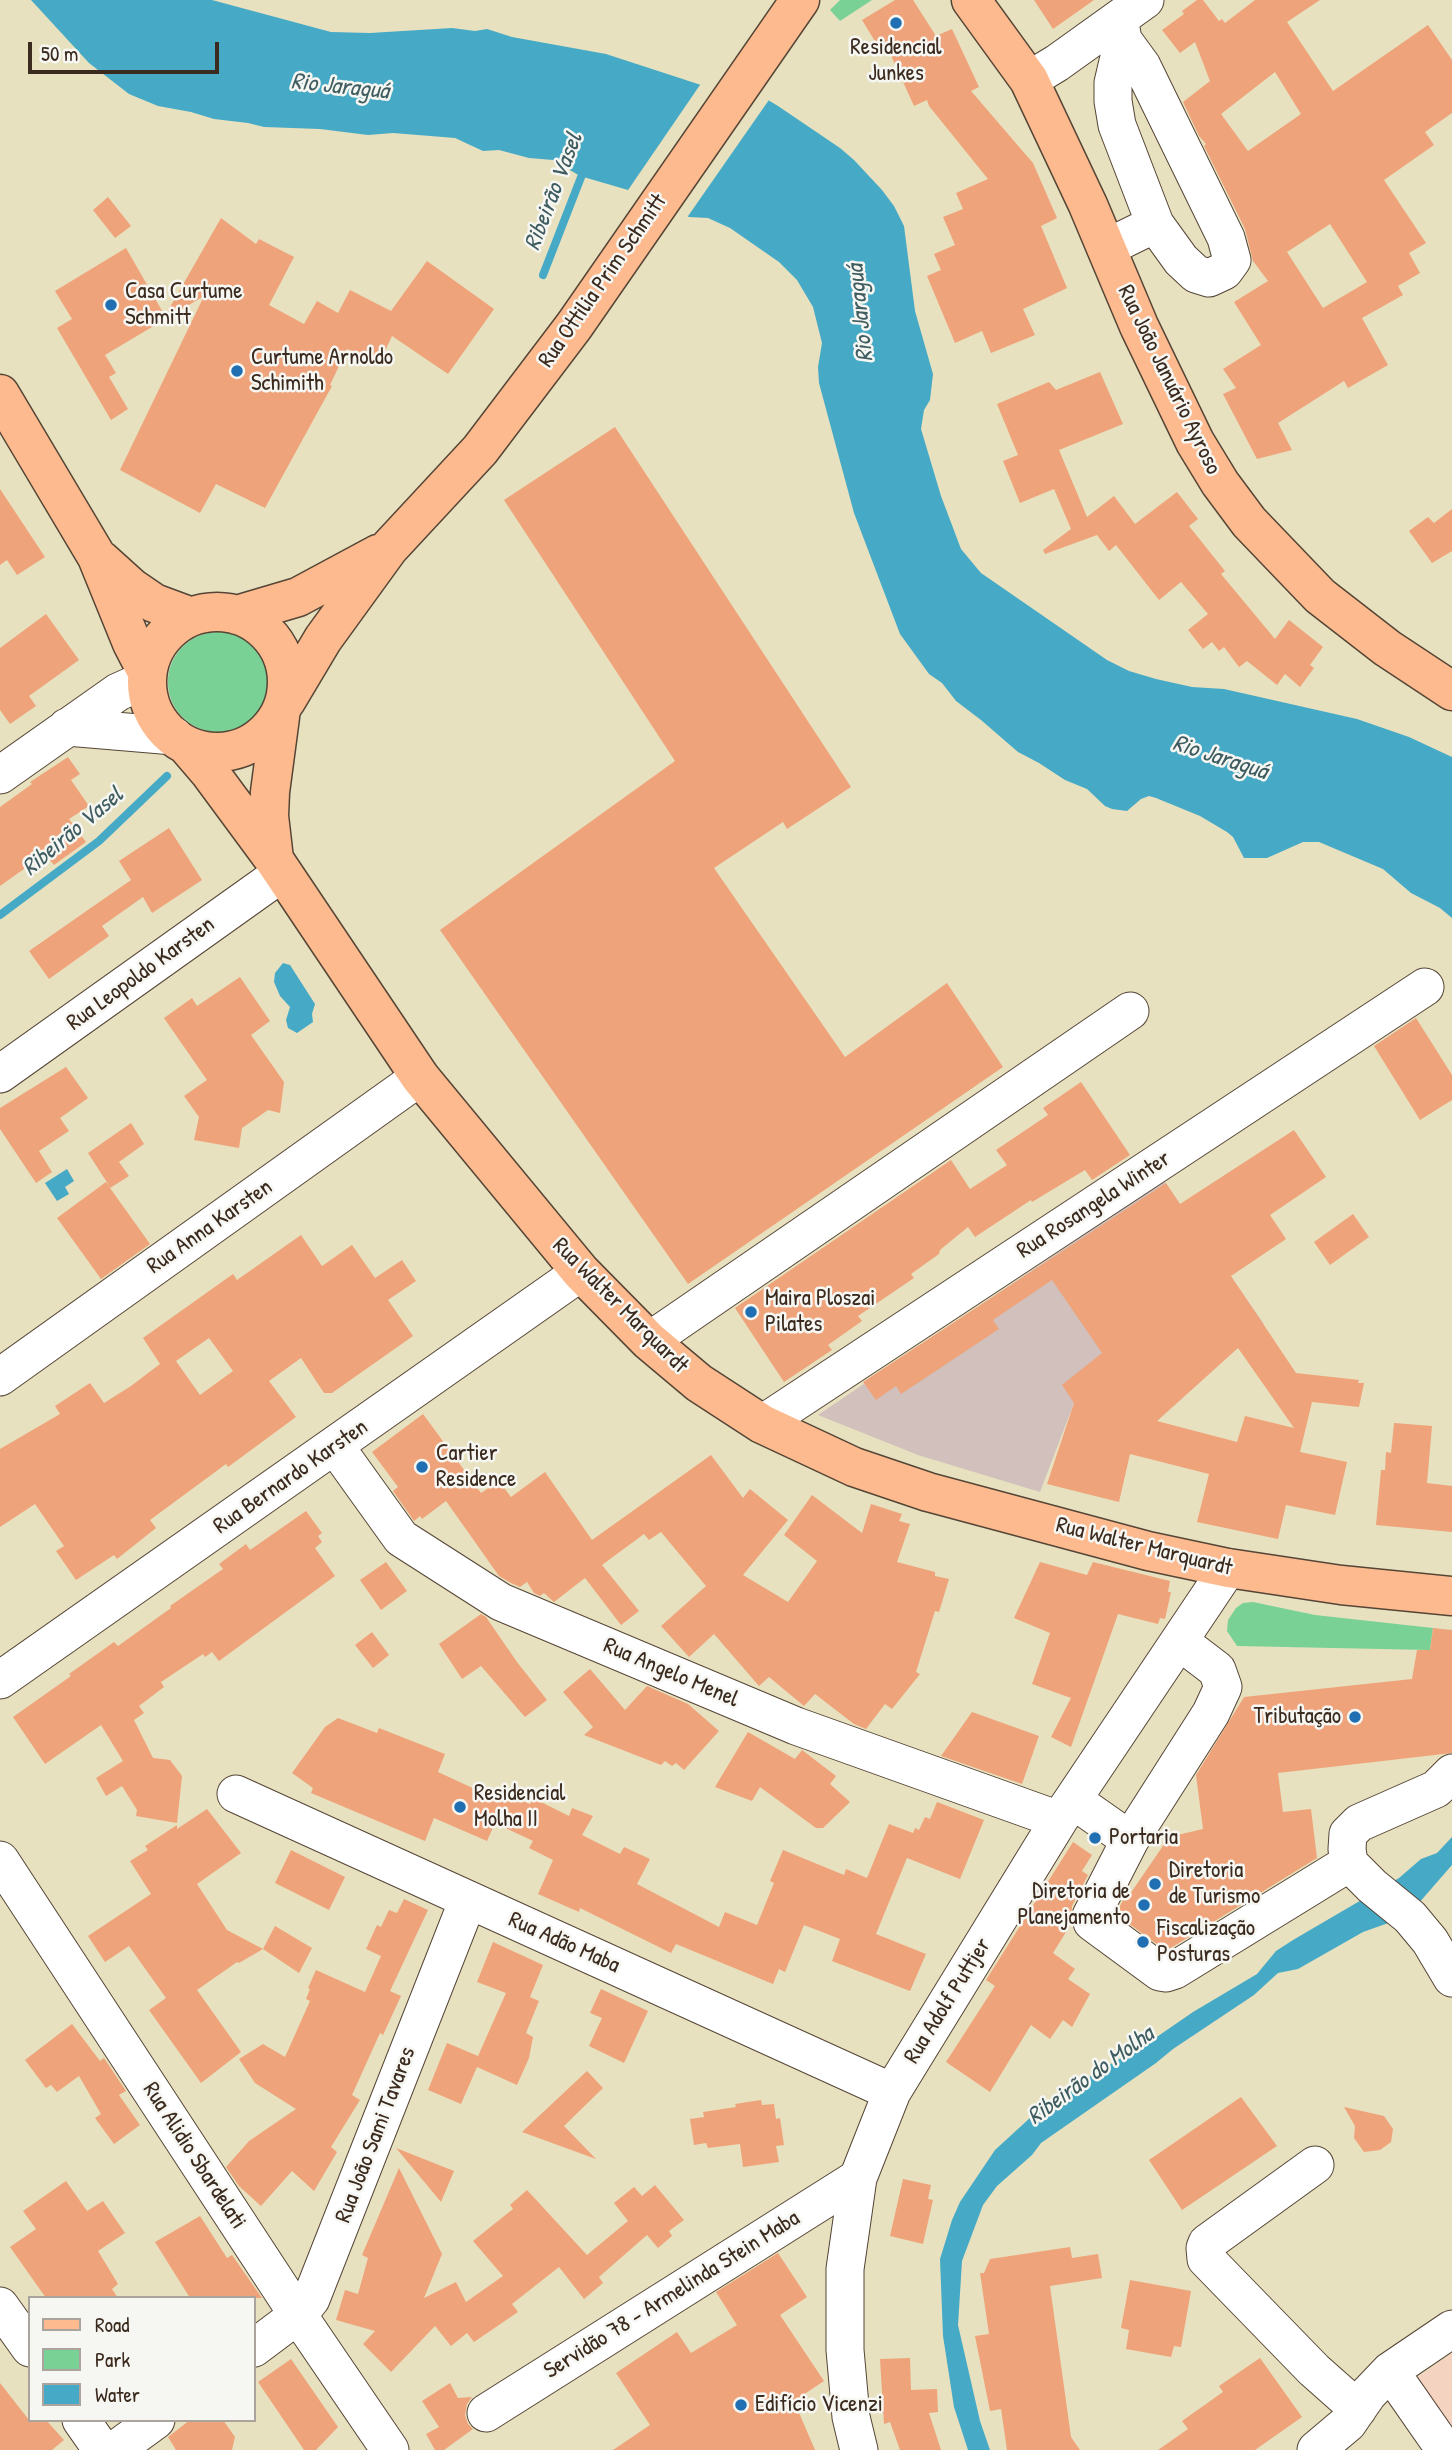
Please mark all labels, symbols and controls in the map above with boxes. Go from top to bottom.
marker: Residencial Junkes [888,15,904,31]
scale bar [32,28,222,72]
place label: Residencial Junkes [850,34,942,88]
text: 50 m [41,39,78,68]
water label: Rio Jaraguá [290,68,390,106]
water label: Ribeirão Vasel [519,129,589,255]
street label: Rua Ottilia Prim Schmitt [533,189,673,373]
water label: Rio Jaraguá [842,263,880,363]
place label: Casa Curtume Schmitt [125,278,242,332]
street label: Rua João Januário Ayroso [1111,281,1227,479]
marker: Casa Curtume Schmitt [103,297,119,313]
place label: Curtume Arnoldo Schimith [251,344,393,398]
marker: Curtume Arnoldo Schimith [229,363,245,379]
water label: Rio Jaraguá [1169,729,1271,787]
water label: Ribeirão Vasel [17,781,129,883]
street label: Rua Leopoldo Karsten [62,911,220,1037]
street label: Rua Rosangela Winter [1012,1145,1176,1265]
street label: Rua Anna Karsten [142,1174,278,1280]
street label: Rua Walter Marquardt [546,1232,694,1380]
place label: Maira Ploszai Pilates [765,1285,875,1339]
marker: Maira Ploszai Pilates [743,1304,759,1320]
street label: Rua Bernardo Karsten [209,1414,373,1540]
place label: Cartier Residence [436,1440,516,1494]
marker: Cartier Residence [414,1459,430,1475]
street label: Rua Walter Marquardt [1053,1512,1235,1582]
street label: Rua Angelo Menel [599,1632,743,1714]
place label: Tributação [1253,1703,1341,1731]
marker: Tributação [1347,1709,1363,1725]
place label: Residencial Molha II [474,1780,565,1834]
marker: Residencial Molha II [452,1799,468,1815]
place label: Portaria [1109,1824,1178,1852]
marker: Portaria [1087,1830,1103,1846]
place label: Diretoria de Turismo [1169,1857,1260,1911]
marker: Diretoria de Turismo [1147,1876,1163,1892]
place label: Diretoria de Planejamento [1017,1878,1130,1932]
marker: Diretoria de Planejamento [1136,1897,1152,1913]
street label: Rua Adão Maba [504,1906,624,1980]
place label: Fiscalização Posturas [1157,1915,1255,1969]
street label: Rua Adolf Puttjer [899,1933,997,2069]
marker: Fiscalização Posturas [1135,1934,1151,1950]
water label: Ribeirão do Molha [1022,2020,1160,2132]
street label: Rua João Sami Tavares [330,2043,422,2227]
street label: Rua Alidio Sbardelati [136,2077,252,2235]
street label: Servidão 78 - Armelinda Stein Maba [539,2205,805,2385]
legend [28,2296,256,2422]
text: Road [95,2310,129,2339]
text: Park [95,2345,130,2374]
text: Water [95,2380,140,2409]
place label: Edifício Vicenzi [755,2391,883,2419]
marker: Edifício Vicenzi [733,2397,749,2413]

